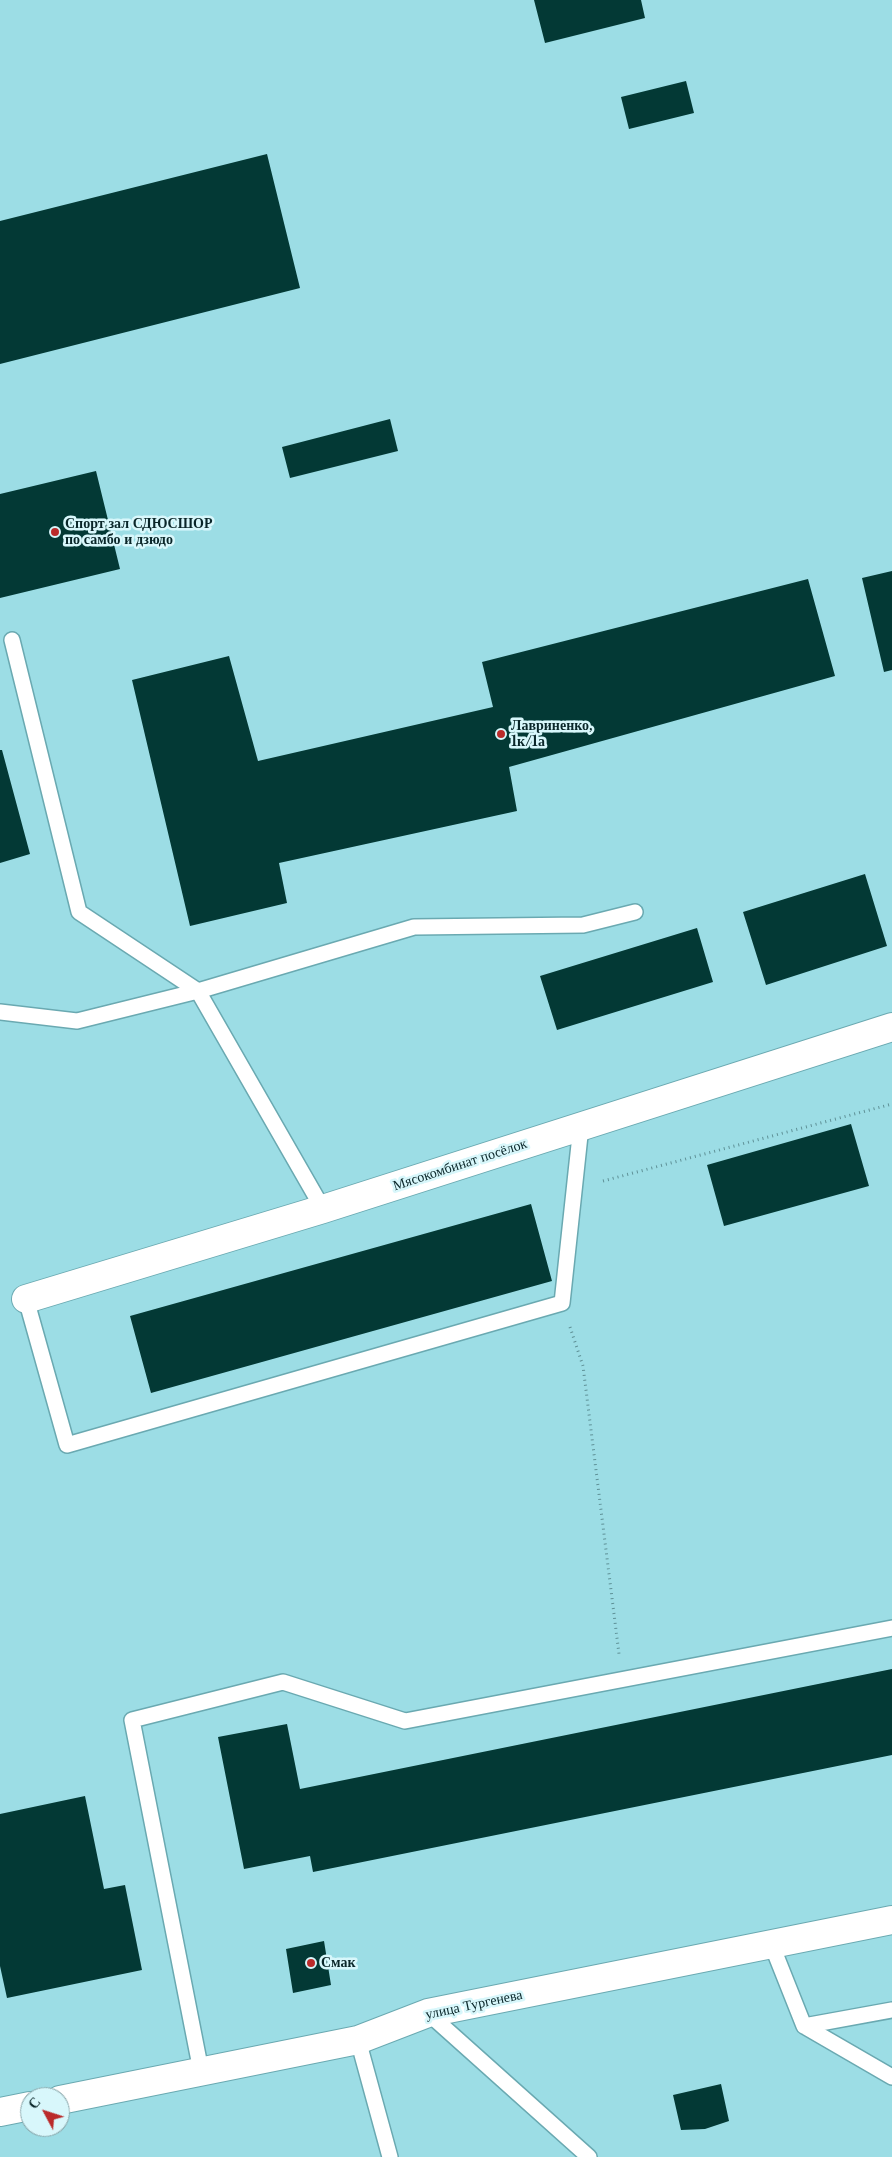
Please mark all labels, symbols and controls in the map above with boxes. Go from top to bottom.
place label: Спорт зал СДЮСШОР по самбо и дзюдо [65,516,212,548]
marker: Спорт зал СДЮСШОР по самбо и дзюдо [49,526,61,538]
place label: Лавриненко, 1к/1а [511,718,593,750]
marker: Лавриненко, 1к/1а [495,728,507,740]
street label: Мясокомбинат посёлок [391,1135,529,1195]
place label: Смак [321,1955,356,1971]
marker: Смак [305,1957,317,1969]
street label: улица Тургенева [424,1987,524,2023]
north arrow [20,2087,70,2137]
text: С [24,2093,44,2113]

